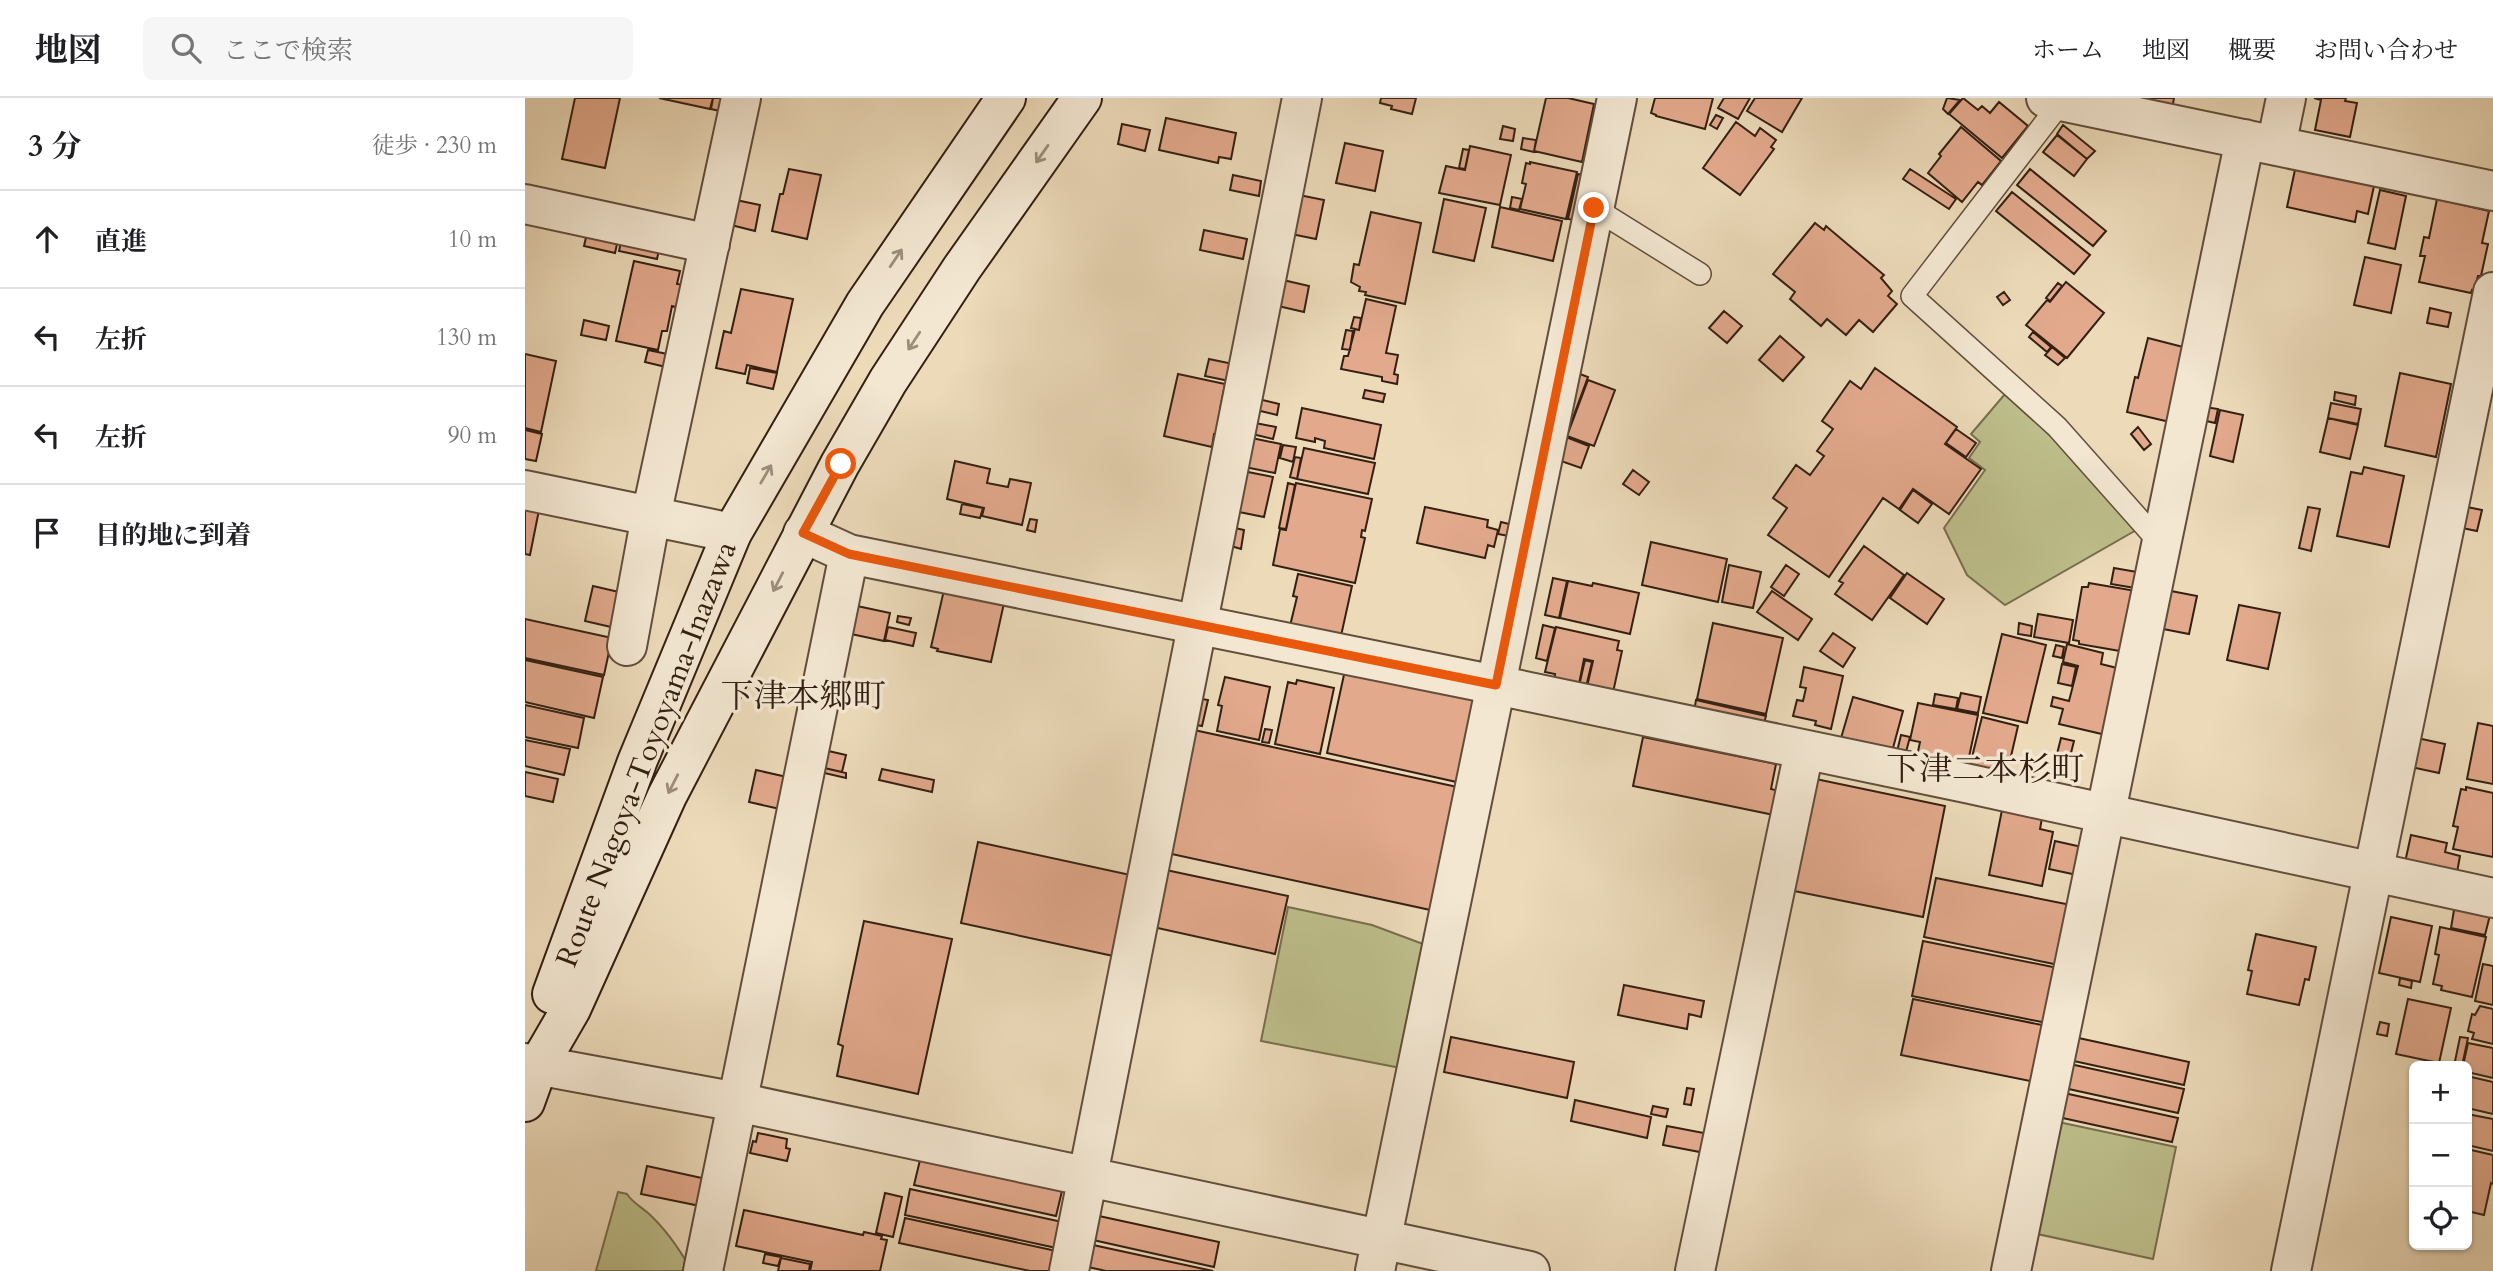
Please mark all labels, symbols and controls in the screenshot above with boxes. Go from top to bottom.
search box [143,17,633,80]
text: 地図 [35,28,101,73]
icon: search [167,29,205,67]
text: ここで検索 [223,33,353,68]
text: ホーム [2032,34,2104,67]
text: 地図 [2142,34,2190,67]
text: 概要 [2228,34,2276,67]
text: お問い合わせ [2314,34,2458,67]
text: 3 分 [28,126,81,167]
text: 徒歩 · 230 m [372,130,497,161]
one-way arrow [1035,144,1049,163]
route end [1578,192,1609,223]
icon: ahead [28,220,66,258]
text: 直進 [95,224,147,259]
text: 10 m [448,224,497,255]
one-way arrow [890,249,904,269]
icon: left [28,318,66,356]
text: 左折 [95,322,147,357]
text: 130 m [436,322,497,353]
one-way arrow [906,331,920,351]
icon: left [28,416,66,454]
text: 左折 [95,420,147,455]
text: 90 m [448,420,497,451]
route start [825,448,856,479]
one-way arrow [760,465,774,485]
icon: arrive [28,514,66,552]
text: 目的地に到着 [95,518,251,553]
street label: Route Nagoya-Toyoyama-Inazawa [546,535,747,973]
one-way arrow [770,571,784,592]
district label: 下津本郷町 [721,674,886,719]
district label: 下津二本杉町 [1886,747,2084,792]
one-way arrow [666,773,680,794]
map controls [2409,1061,2472,1250]
button: + [2409,1061,2472,1124]
button: − [2409,1124,2472,1187]
button: locate [2409,1187,2472,1250]

